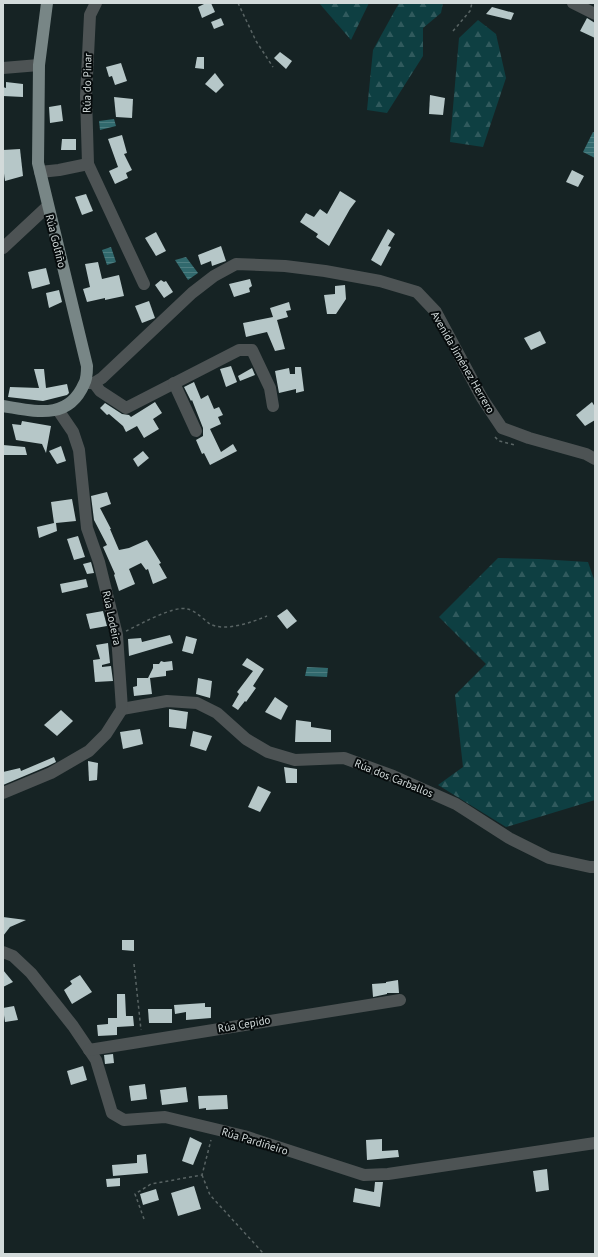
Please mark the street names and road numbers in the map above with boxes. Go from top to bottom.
street label: Rúa do Pinar [79,53,95,113]
street label: Rúa Golfiño [43,213,69,269]
street label: Avenida Jiménez Herrero [428,309,498,416]
street label: Rúa Lodeira [99,589,125,647]
street label: Rúa dos Carballos [353,756,436,800]
street label: Rúa Cepido [217,1012,271,1035]
street label: Rúa Pardiñeiro [220,1124,290,1158]

